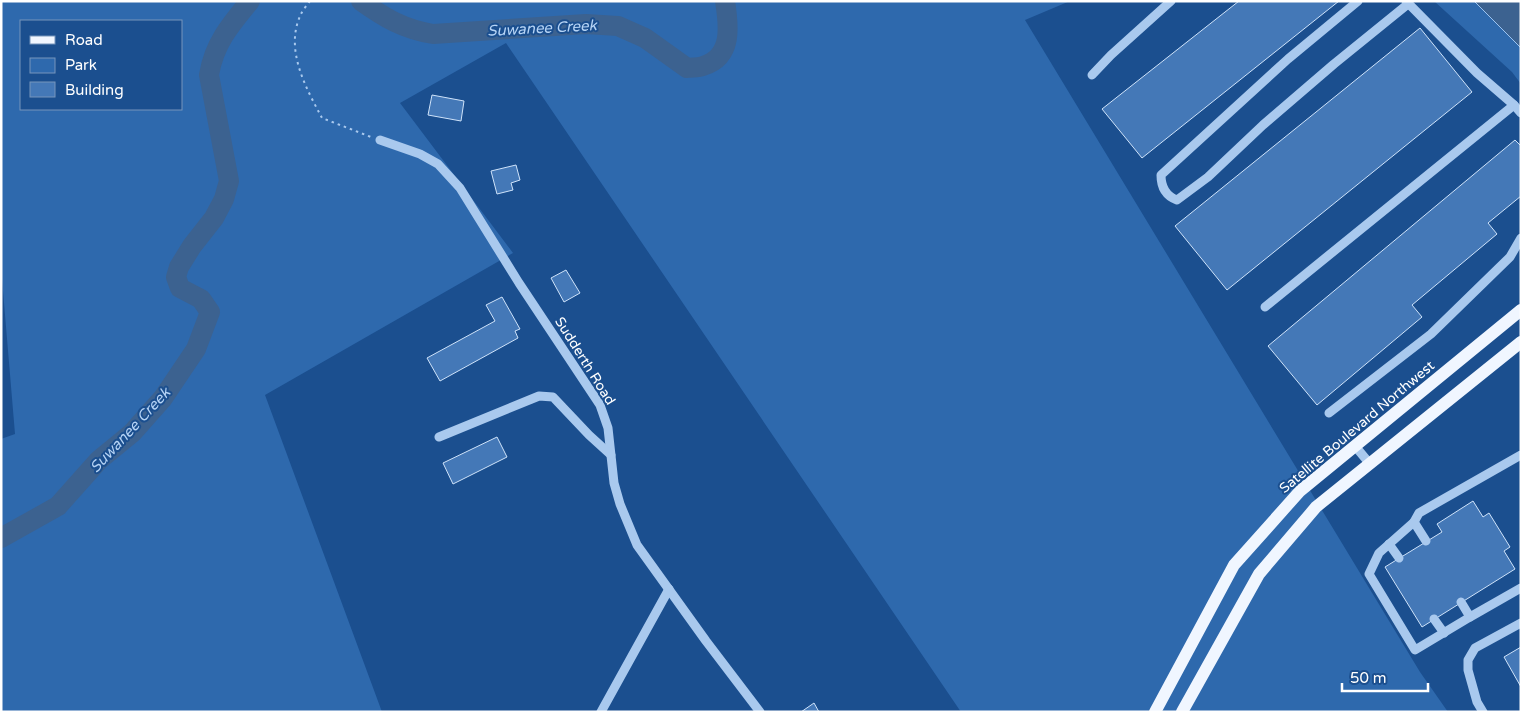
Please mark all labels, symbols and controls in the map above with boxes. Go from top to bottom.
water label: Suwanee Creek [487,16,599,40]
legend [20,20,182,110]
text: Road [65,31,103,49]
text: Park [65,56,97,74]
text: Building [65,81,124,99]
street label: Sudderth Road [551,314,619,408]
street label: Satellite Boulevard Northwest [1276,357,1438,497]
water label: Suwanee Creek [86,383,175,476]
scale bar [1342,660,1428,692]
text: 50 m [1350,669,1387,687]

